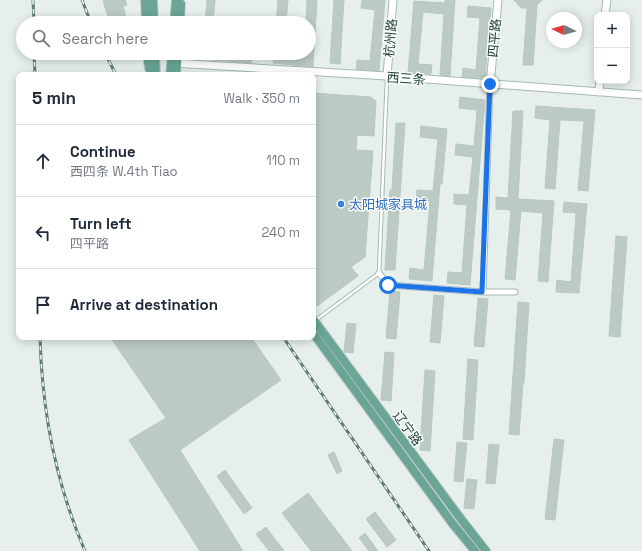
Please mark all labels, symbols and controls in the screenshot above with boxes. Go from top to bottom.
north arrow [546,12,582,48]
map controls [594,12,630,84]
button: + [594,12,630,48]
search box [16,16,316,60]
street label: 杭州路 [380,18,401,58]
street label: 四平路 [484,18,505,58]
icon: search [30,27,52,49]
text: Search here [62,29,148,48]
button: − [594,48,630,84]
street label: 西三条 [386,69,426,88]
route end [481,75,499,93]
text: 5 min [32,87,76,109]
text: Walk · 350 m [223,90,300,107]
text: Continue [70,142,136,161]
icon: ahead [32,150,54,172]
text: 110 m [266,152,300,169]
text: 西四条 W.4th Tiao [70,163,178,180]
place label: 太阳城家具城 [349,196,427,213]
marker: 太阳城家具城 [336,199,346,209]
text: Turn left [70,214,132,233]
icon: left [32,222,54,244]
text: 240 m [262,224,300,241]
text: 四平路 [70,235,109,252]
route start [379,276,397,294]
icon: arrive [32,294,54,316]
text: Arrive at destination [70,295,218,314]
street label: 辽宁路 [389,408,426,449]

